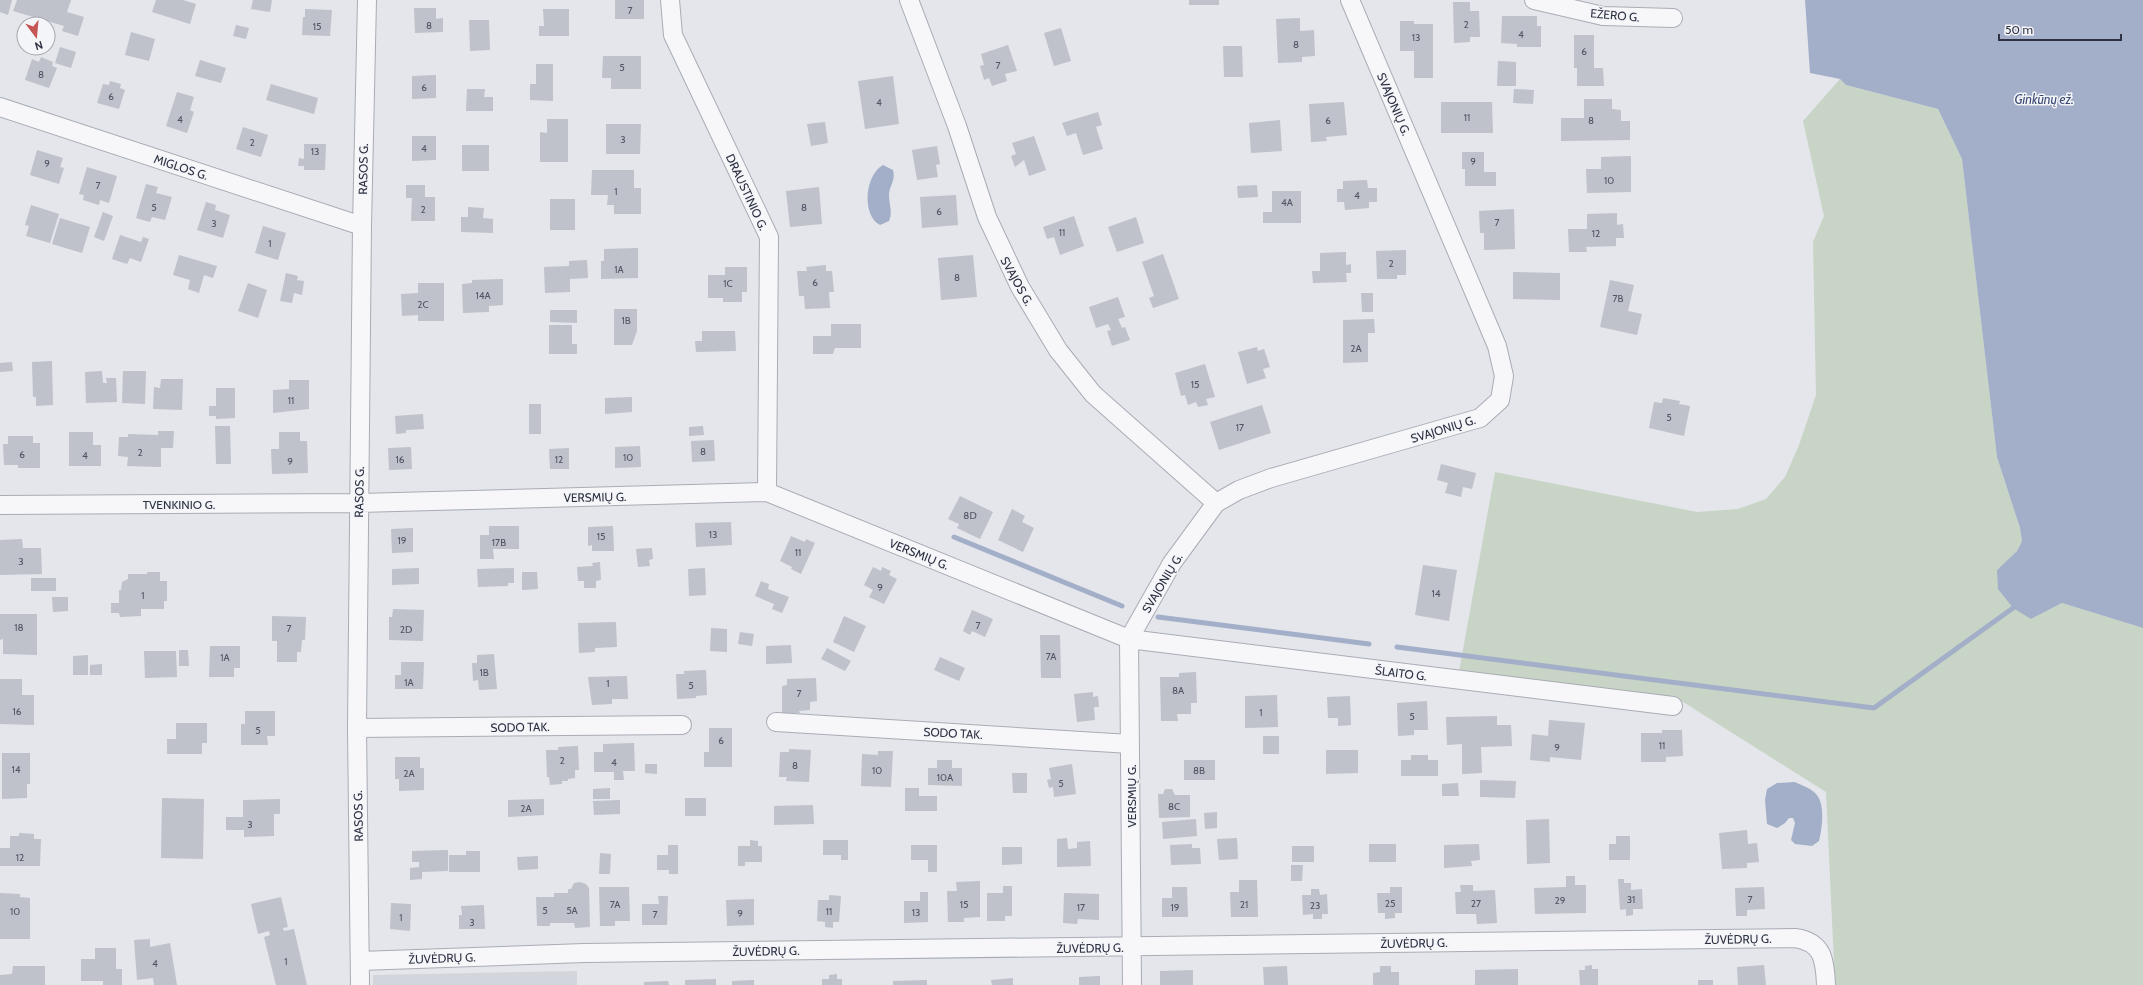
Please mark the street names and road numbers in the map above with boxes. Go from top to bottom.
street label: EŽERO G. [1590,5,1640,25]
street label: SVAJONIŲ G. [1374,70,1414,138]
street label: RASOS G. [355,143,371,195]
street label: MIGLOS G. [152,151,210,183]
street label: DRAUSTINIO G. [723,152,771,232]
street label: SVAJOS G. [997,254,1037,308]
street label: SVAJONIŲ G. [1409,412,1477,446]
street label: RASOS G. [351,466,367,518]
street label: VERSMIŲ G. [563,489,627,505]
street label: TVENKINIO G. [143,497,215,512]
street label: VERSMIŲ G. [887,535,951,573]
street label: SVAJONIŲ G. [1138,550,1186,616]
street label: ŠLAITO G. [1374,662,1428,684]
street label: SODO TAK. [490,719,550,735]
street label: SODO TAK. [923,724,983,742]
street label: VERSMIŲ G. [1124,765,1139,827]
street label: RASOS G. [350,790,366,842]
street label: ŽUVĖDRŲ G. [1704,931,1772,947]
street label: ŽUVĖDRŲ G. [1380,935,1448,951]
street label: ŽUVĖDRŲ G. [1056,940,1124,956]
street label: ŽUVĖDRŲ G. [732,943,800,959]
street label: ŽUVĖDRŲ G. [408,949,476,967]

